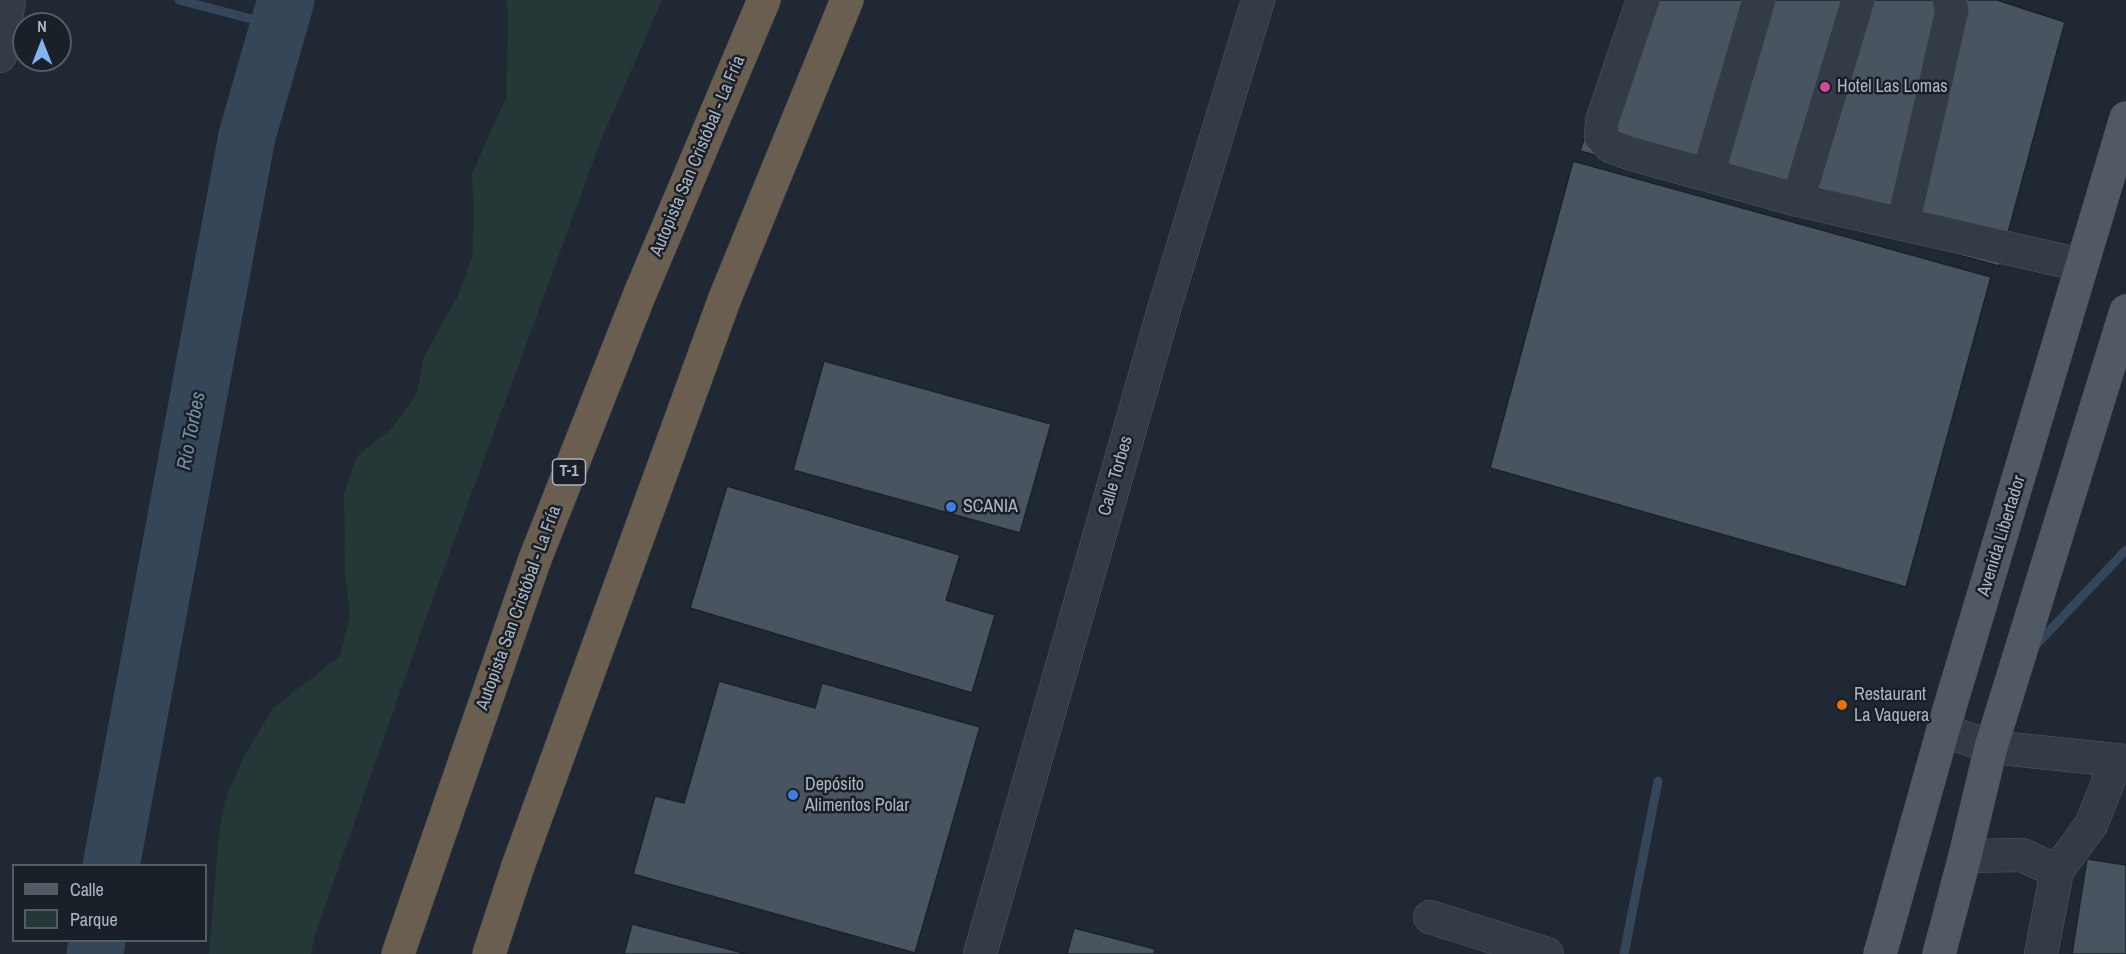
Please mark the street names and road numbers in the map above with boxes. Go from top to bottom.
street label: Autopista San Cristóbal - La Fría [646,52,750,260]
street label: Calle Torbes [1094,434,1138,518]
road number: T-1 [552,459,586,485]
street label: Avenida Libertador [1973,473,2031,599]
street label: Autopista San Cristóbal - La Fría [472,503,566,713]

